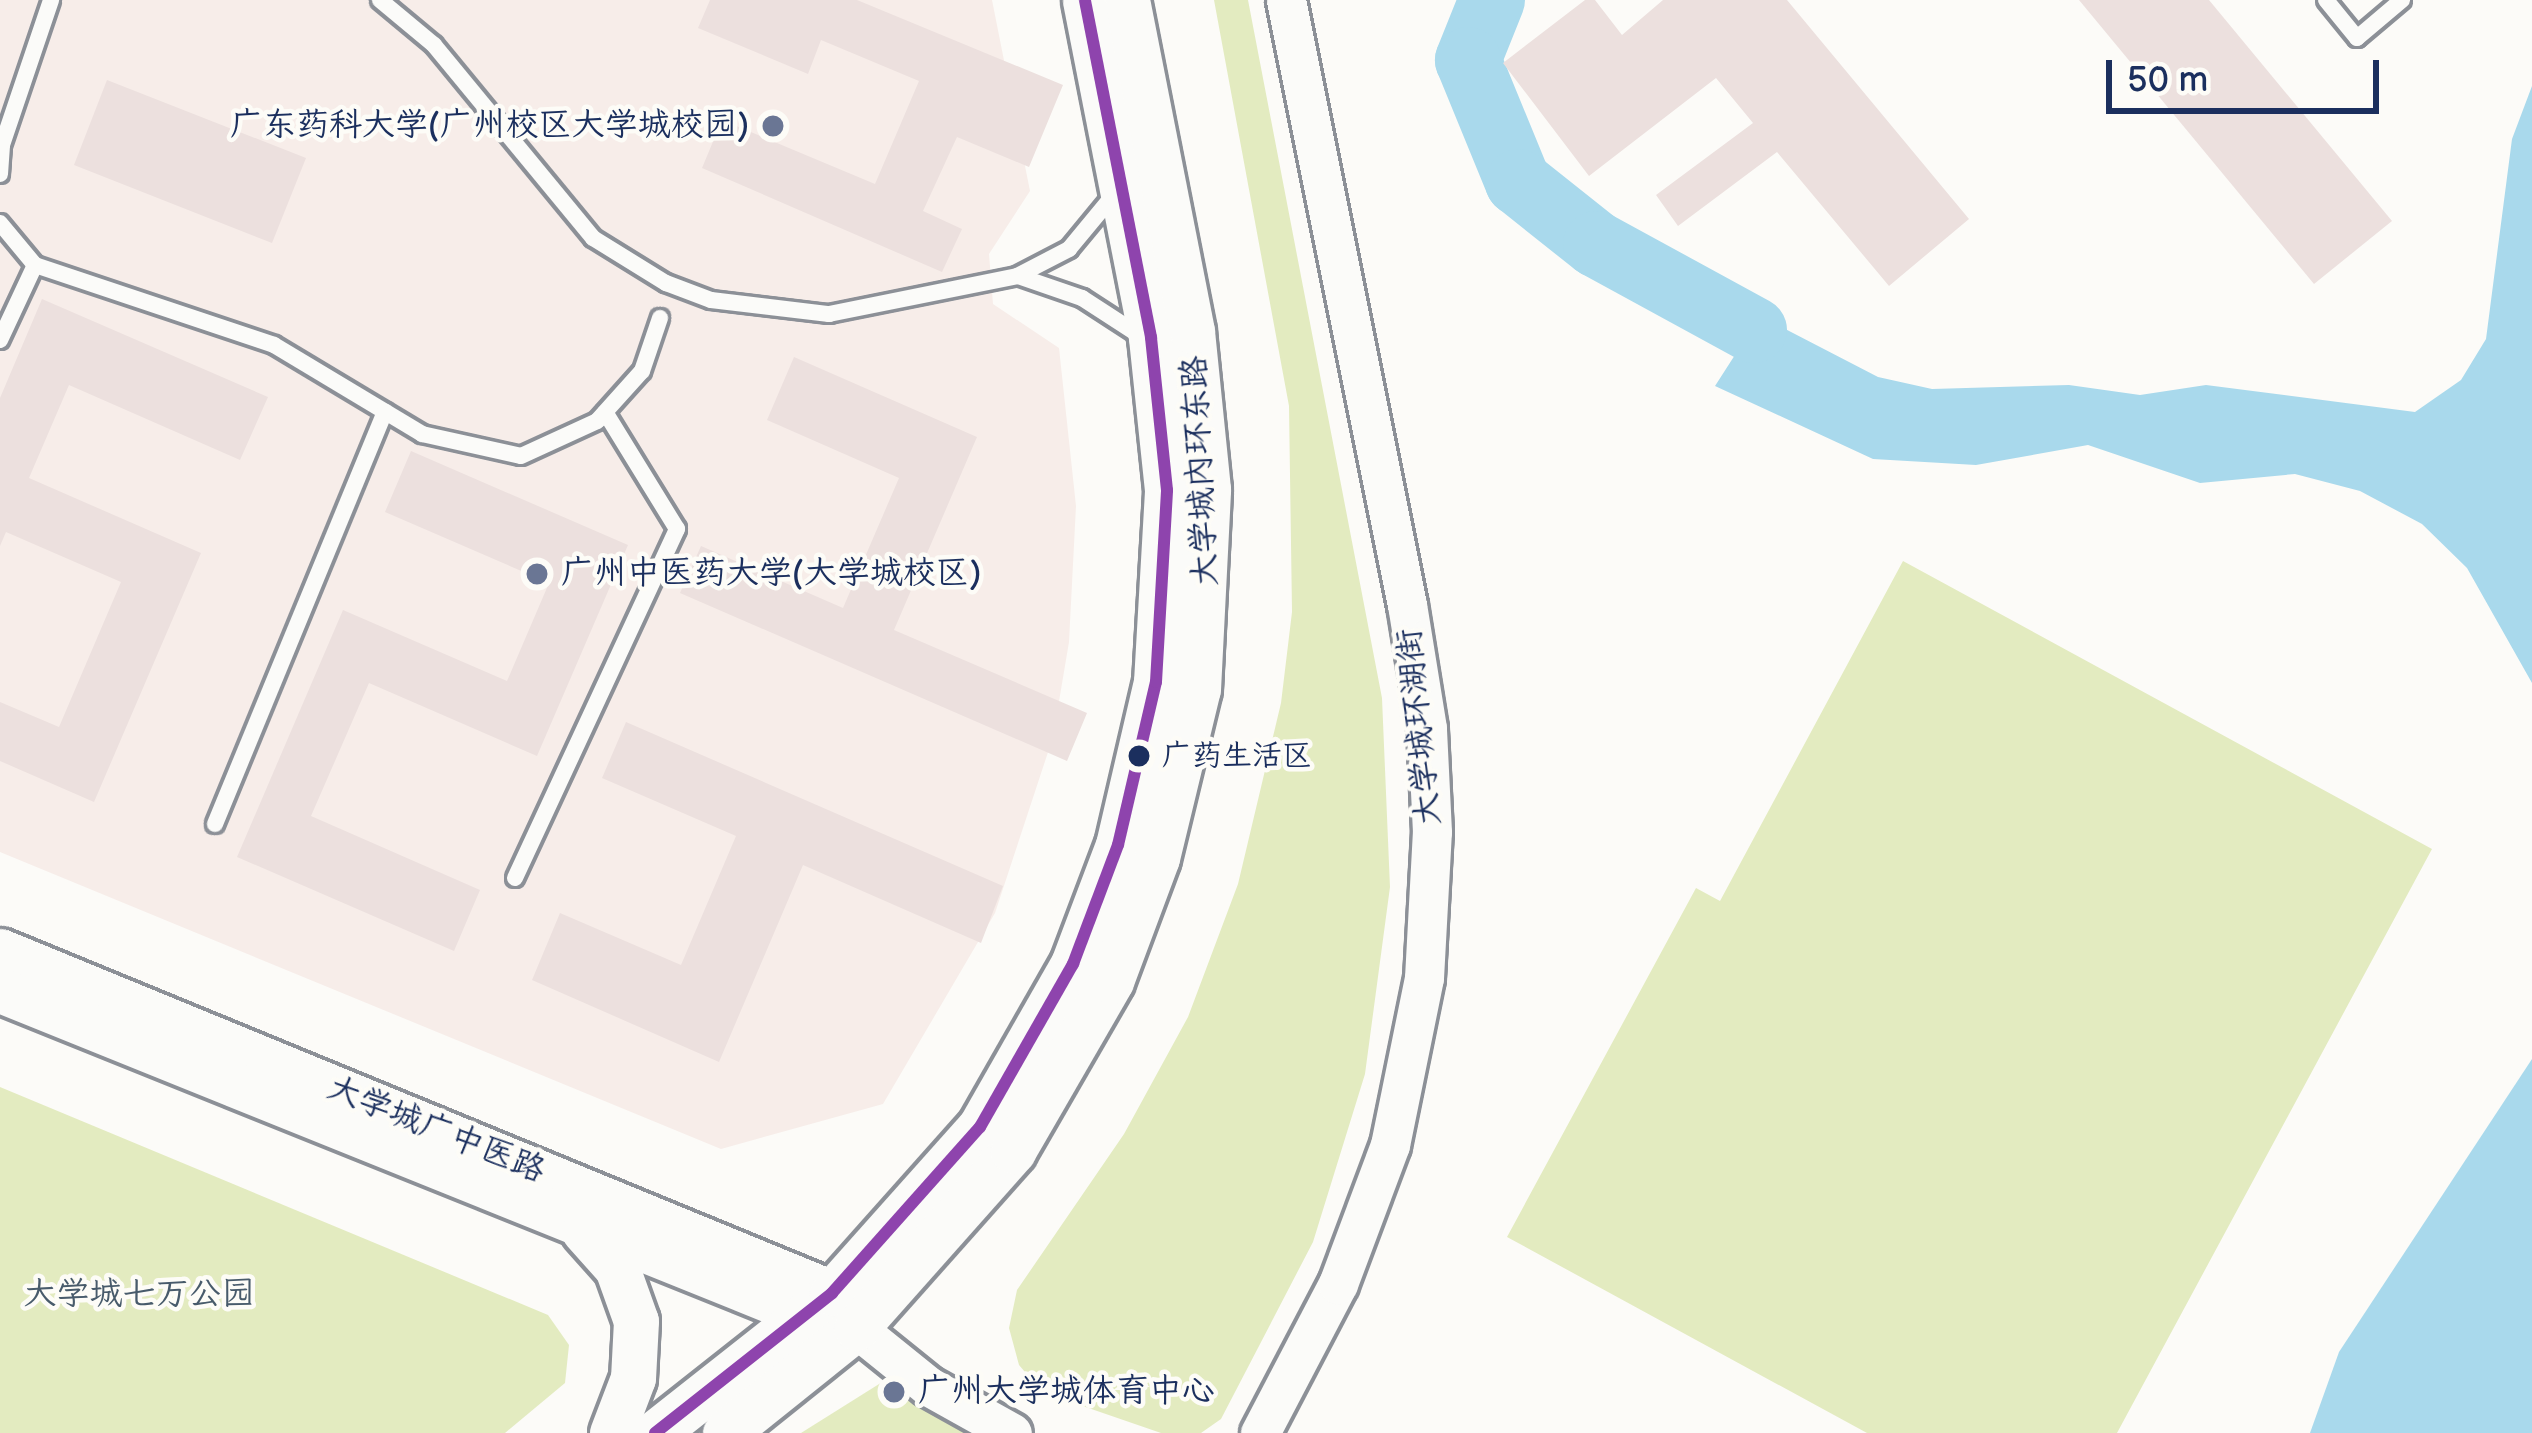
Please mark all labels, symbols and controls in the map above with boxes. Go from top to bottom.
scale bar [2112,36,2385,110]
text: 50 m [2127,59,2208,102]
place label: 广东药科大学(广州校区大学城校园) [230,106,749,146]
marker: 广东药科大学(广州校区大学城校园) [760,113,786,139]
street label: 大学城内环东路 [1175,355,1227,587]
place label: 广州中医药大学(大学城校区) [561,554,981,594]
marker: 广州中医药大学(大学城校区) [524,561,550,587]
street label: 大学城环湖街 [1390,626,1450,828]
place label: 广药生活区 [1162,738,1312,774]
marker: 广药生活区 [1128,745,1150,767]
street label: 大学城广中医路 [321,1068,551,1192]
park label: 大学城七万公园 [24,1275,254,1315]
place label: 广州大学城体育中心 [918,1372,1215,1412]
marker: 广州大学城体育中心 [881,1379,907,1405]

